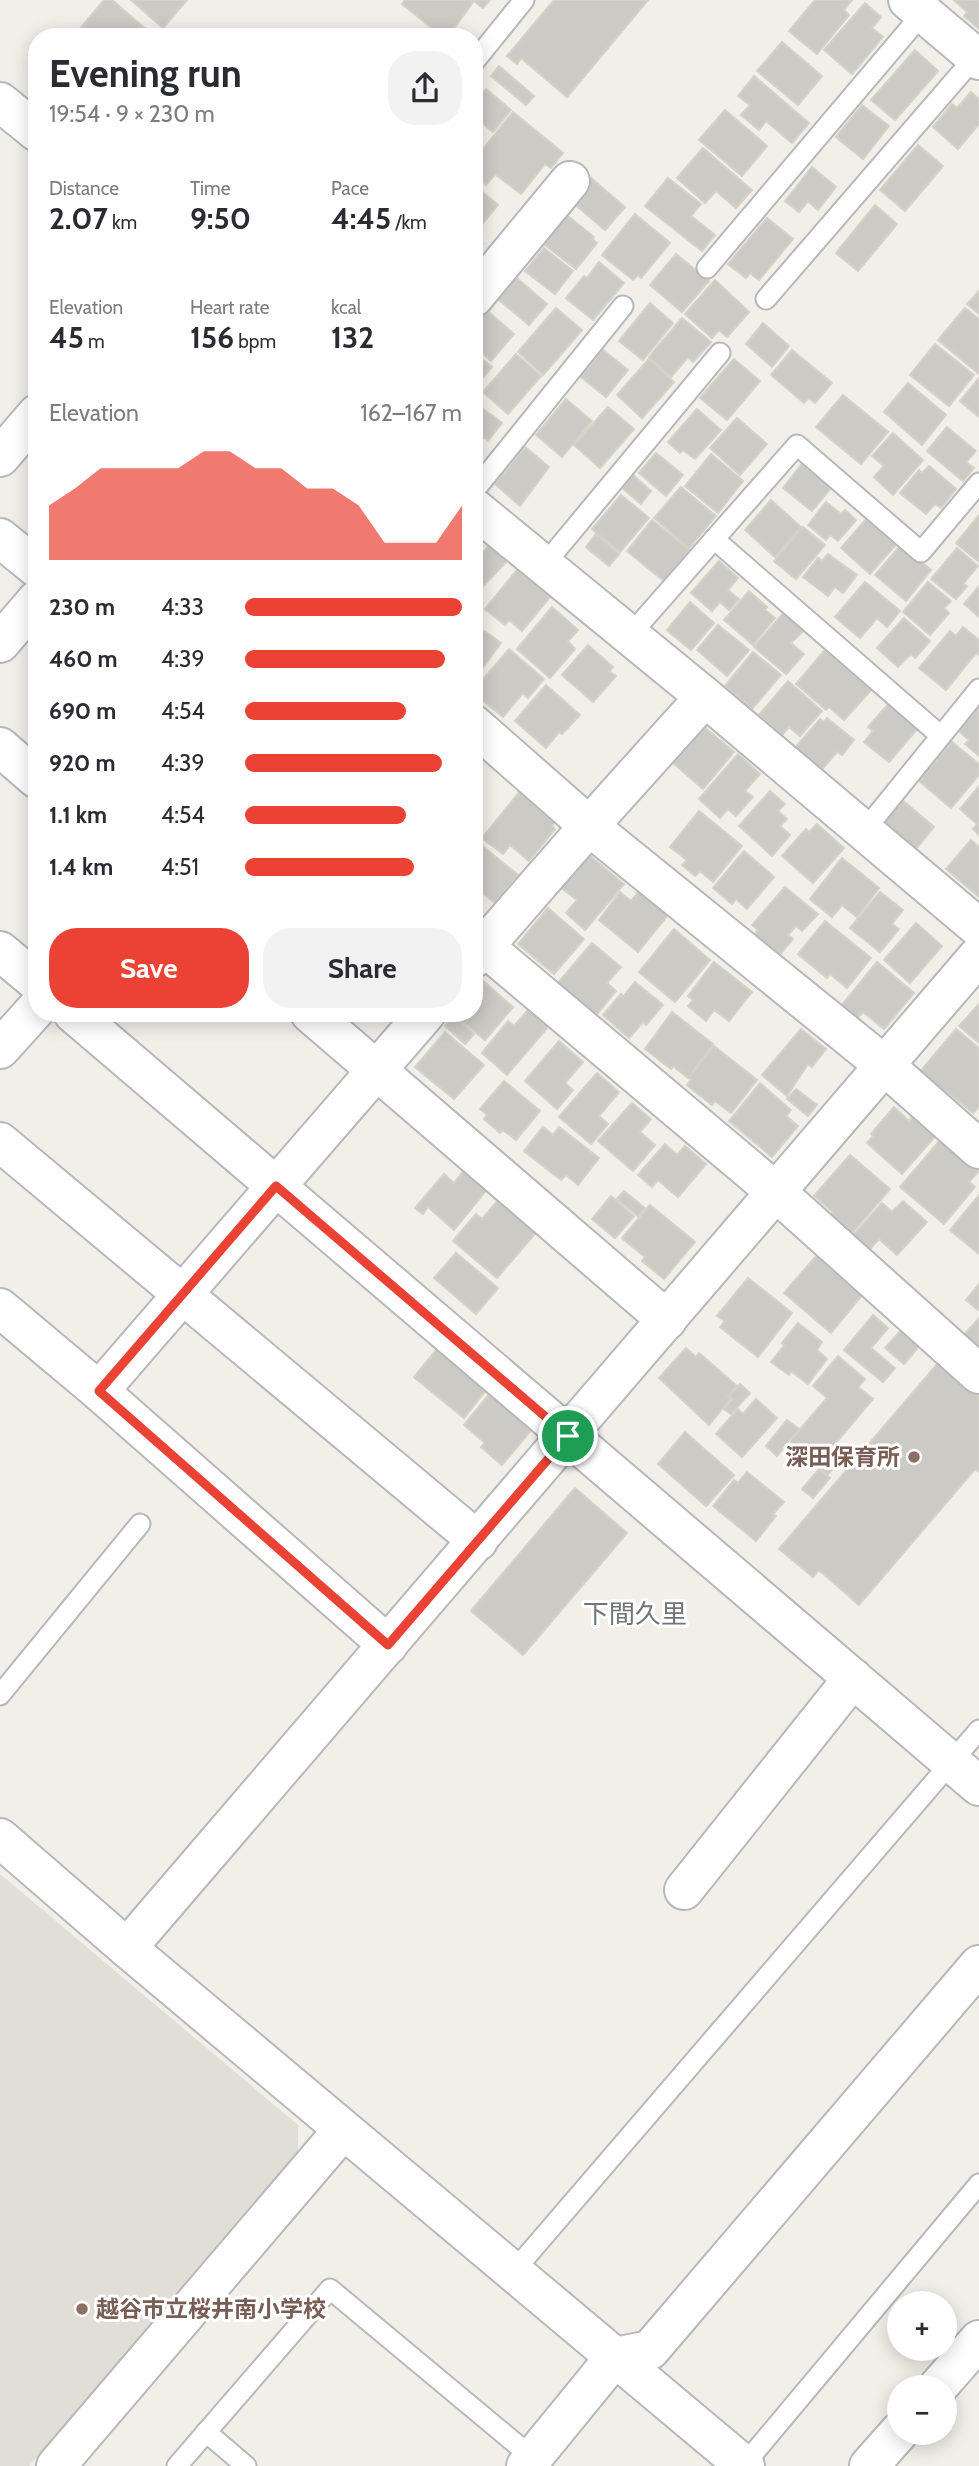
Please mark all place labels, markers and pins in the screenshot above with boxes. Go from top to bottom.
pin [538,1406,598,1466]
place label: 深田保育所 [785,1443,900,1471]
marker: 深田保育所 [906,1449,922,1465]
place label: 越谷市立桜井南小学校 [96,2295,326,2323]
marker: 越谷市立桜井南小学校 [74,2301,90,2317]

